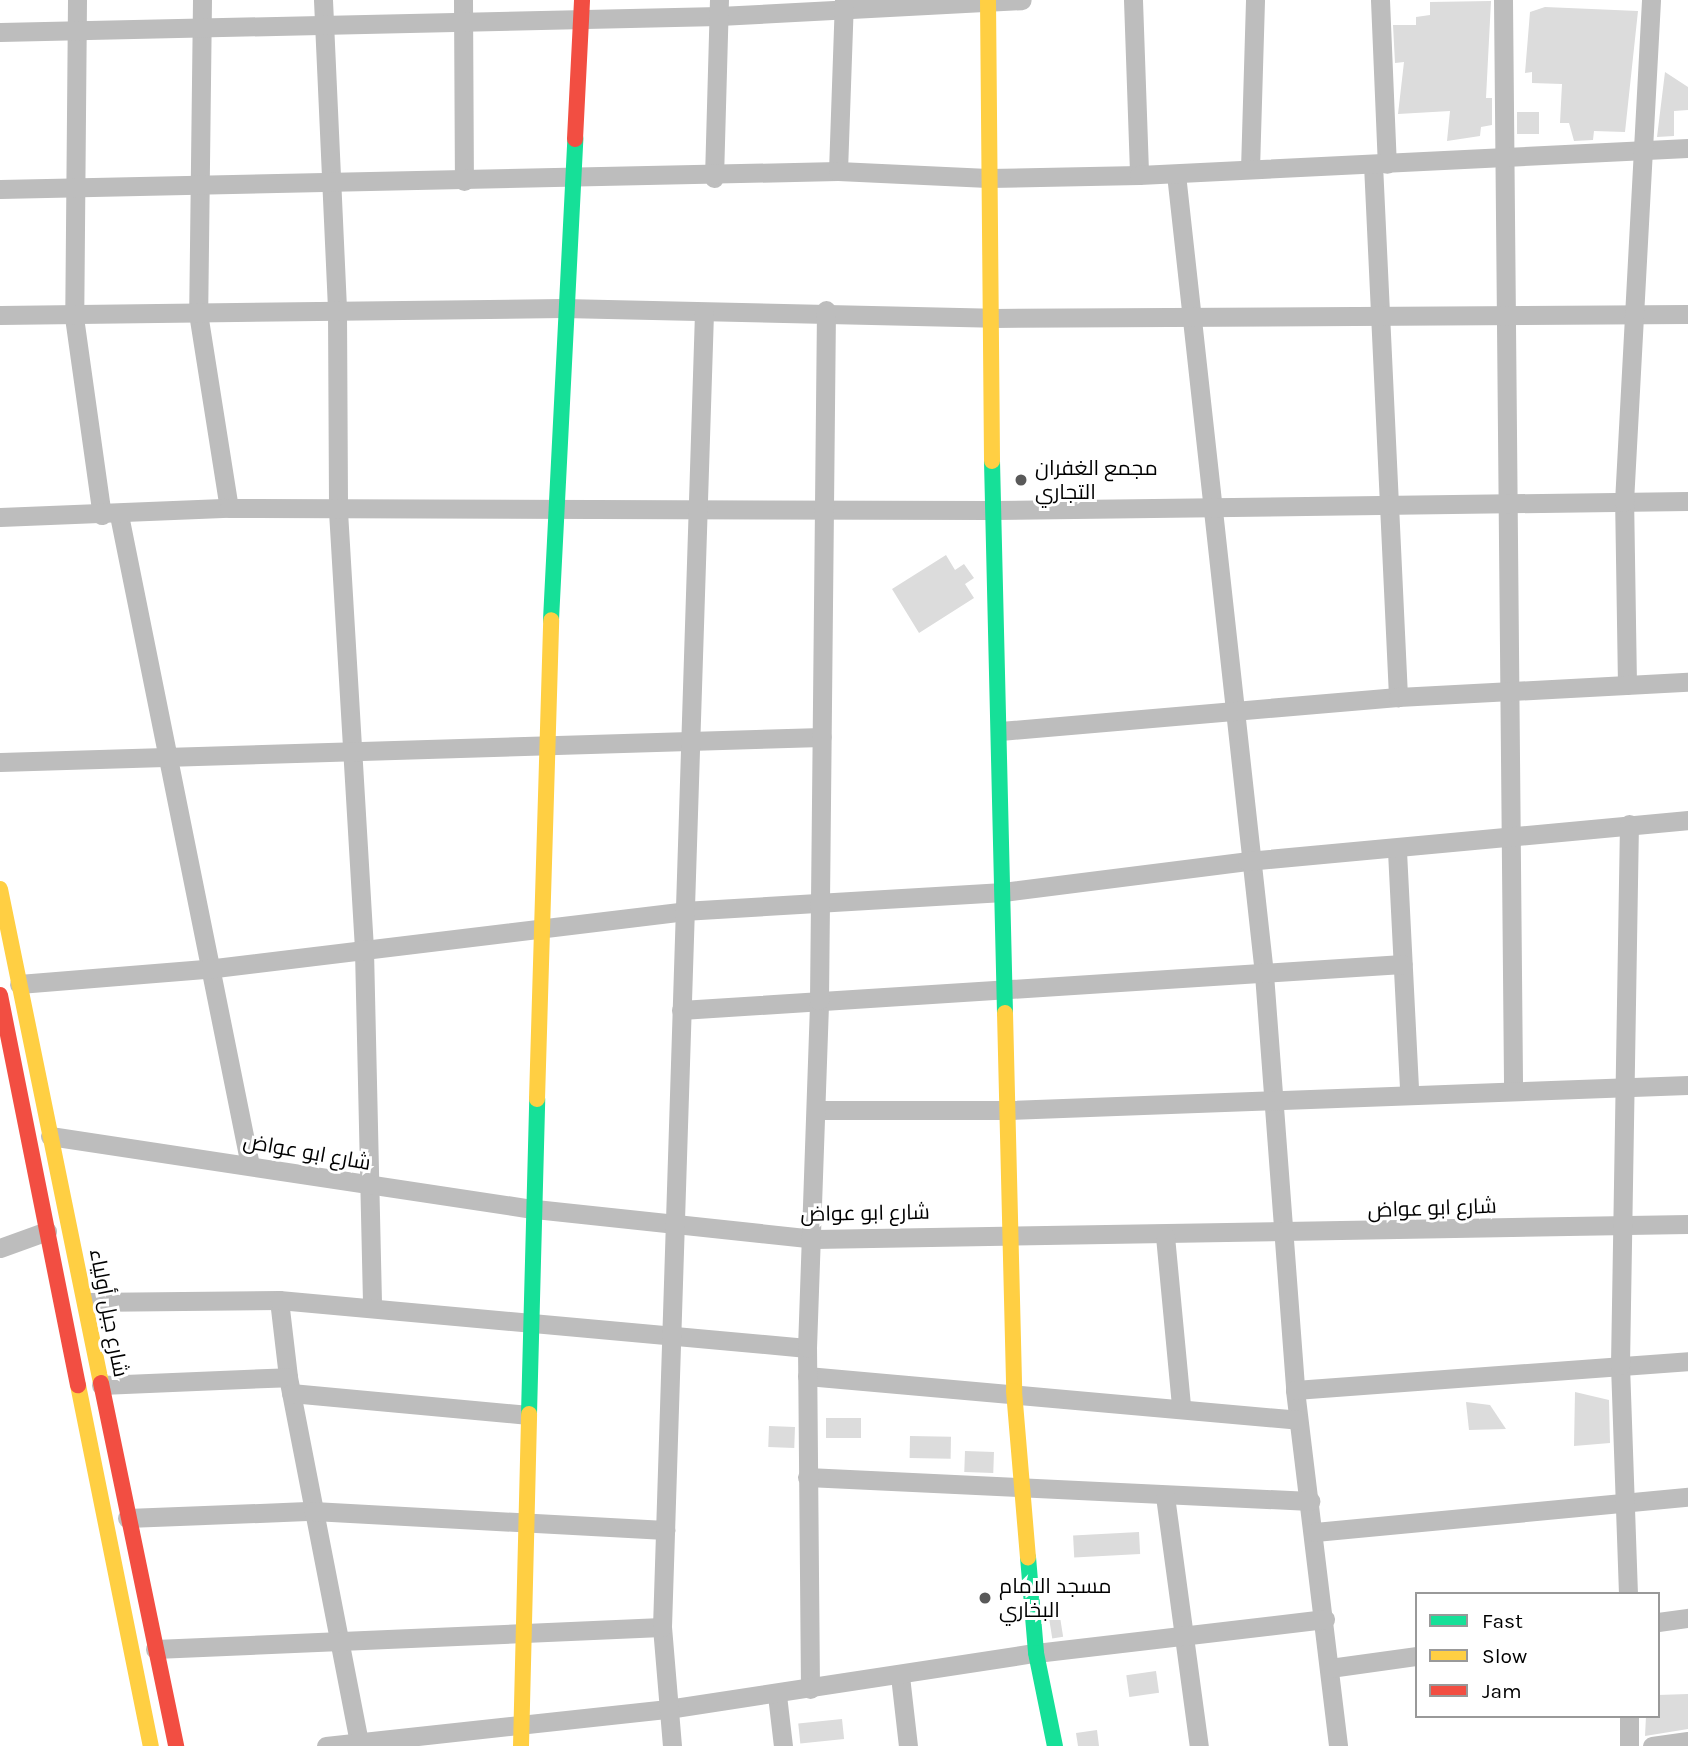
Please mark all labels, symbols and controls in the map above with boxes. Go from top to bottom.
place label: مجمع الغفران التجاري [1035,455,1158,505]
marker: مجمع الغفران التجاري [1013,472,1029,488]
street label: شارع ابو عواض [241,1128,373,1176]
street label: شارع ابو عواض [1367,1193,1497,1223]
street label: شارع ابو عواض [800,1199,930,1227]
street label: شارع جبل أولياء [84,1247,134,1379]
place label: مسجد الامام البخاري [999,1573,1111,1623]
marker: مسجد الامام البخاري [977,1590,993,1606]
legend [1415,1592,1660,1718]
text: Fast [1482,1609,1523,1633]
text: Slow [1482,1644,1527,1668]
text: Jam [1482,1679,1522,1703]

